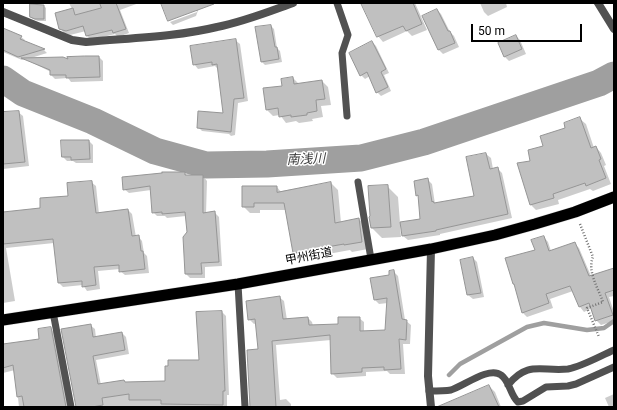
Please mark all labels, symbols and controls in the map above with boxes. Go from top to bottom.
scale bar [473,16,584,42]
text: 50 m [478,24,505,38]
water label: 南浅川 [286,152,326,168]
street label: 甲州街道 [284,245,334,269]

